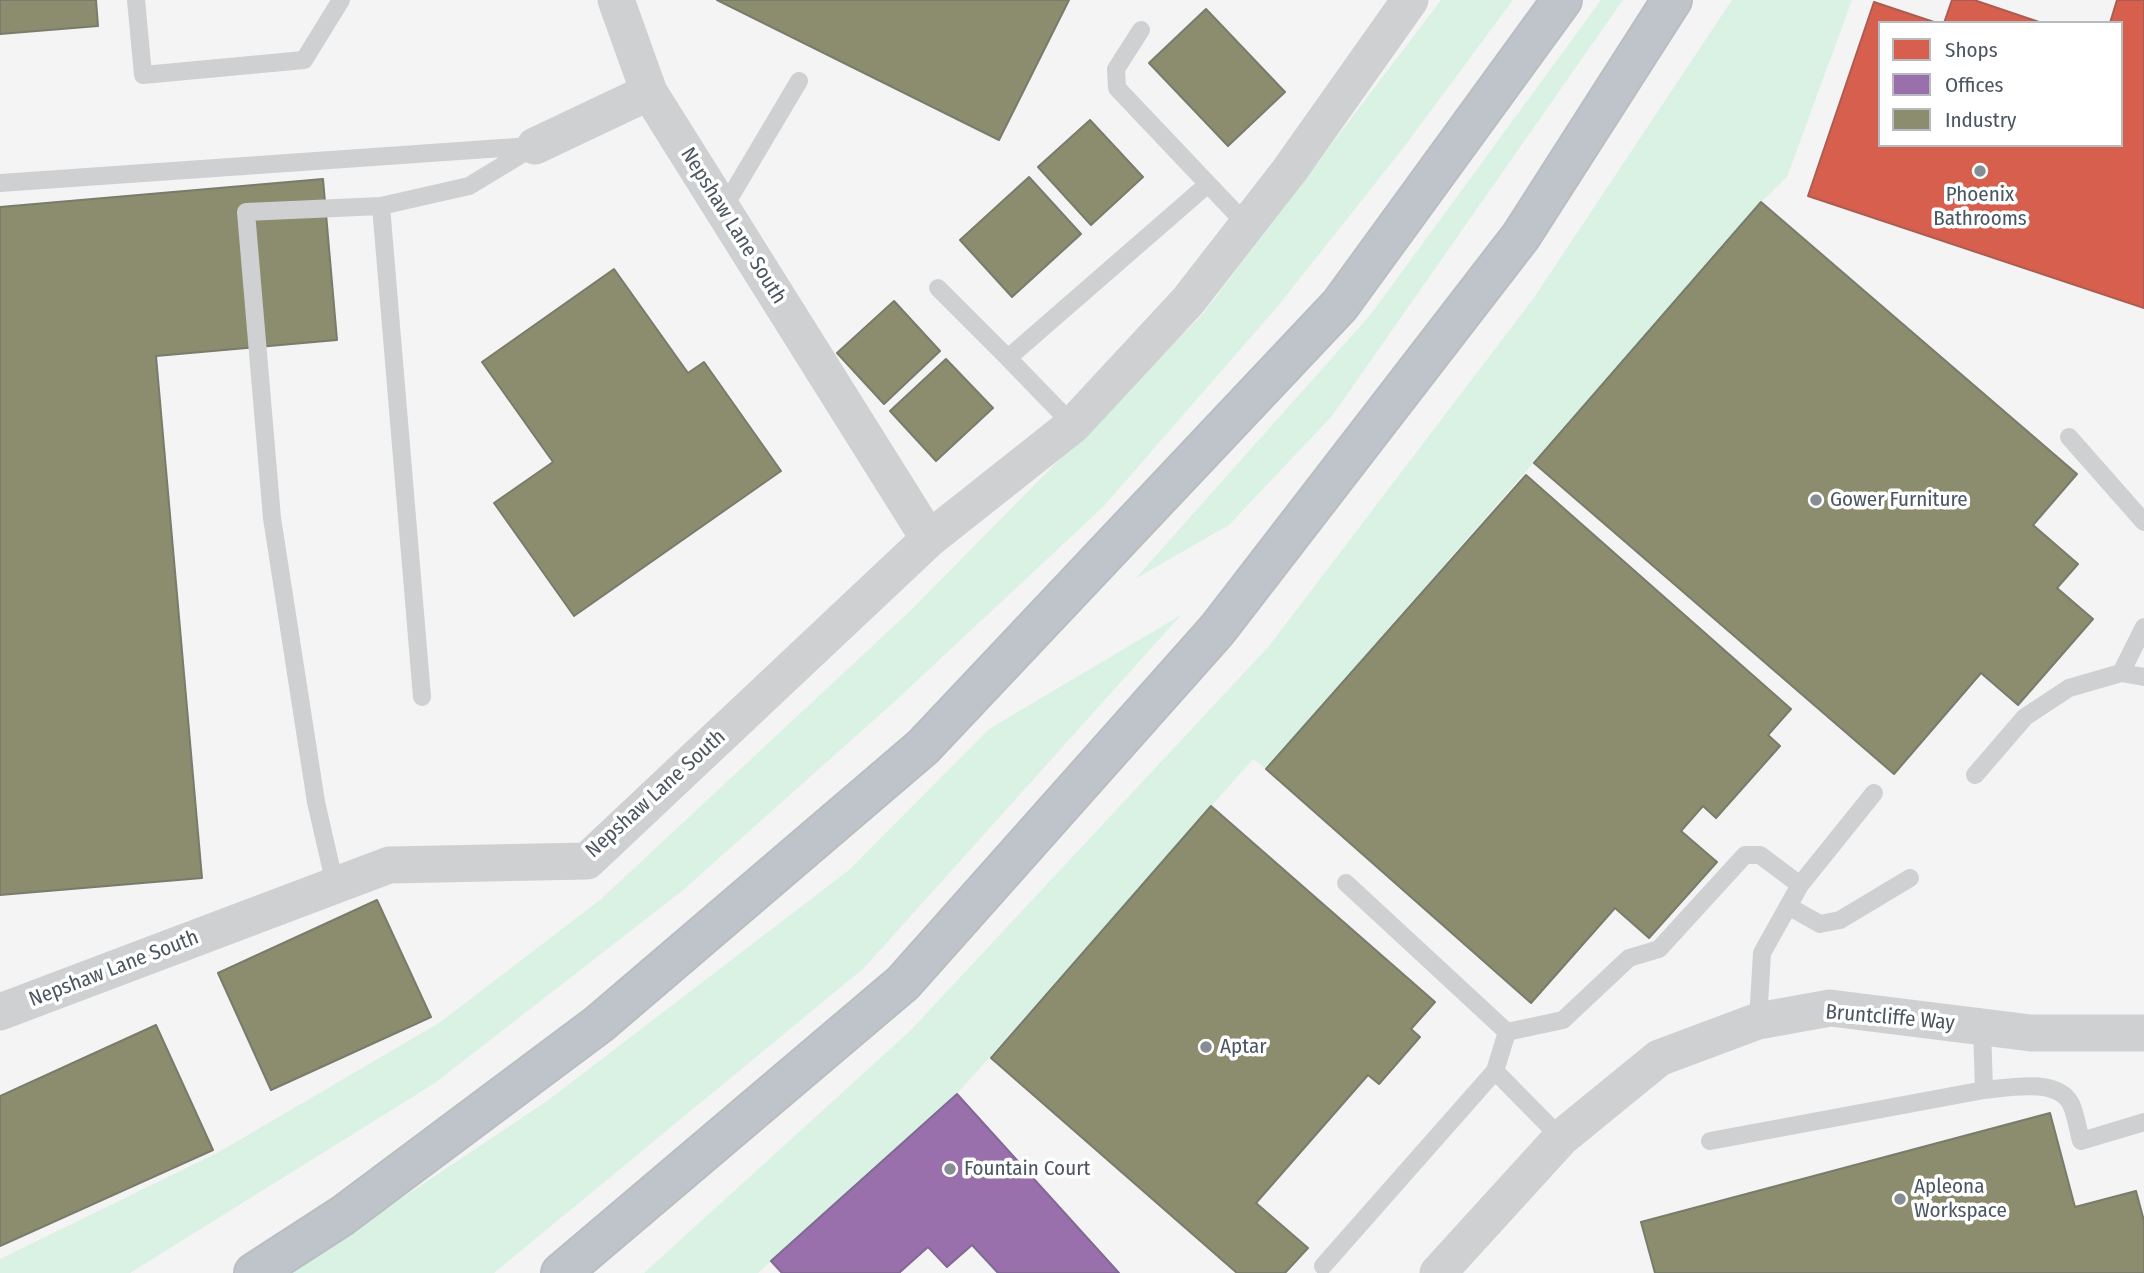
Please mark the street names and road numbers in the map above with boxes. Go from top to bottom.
street label: Nepshaw Lane South [675,143,791,309]
street label: Nepshaw Lane South [581,725,731,863]
street label: Nepshaw Lane South [26,925,202,1013]
street label: Bruntcliffe Way [1824,1000,1956,1036]

